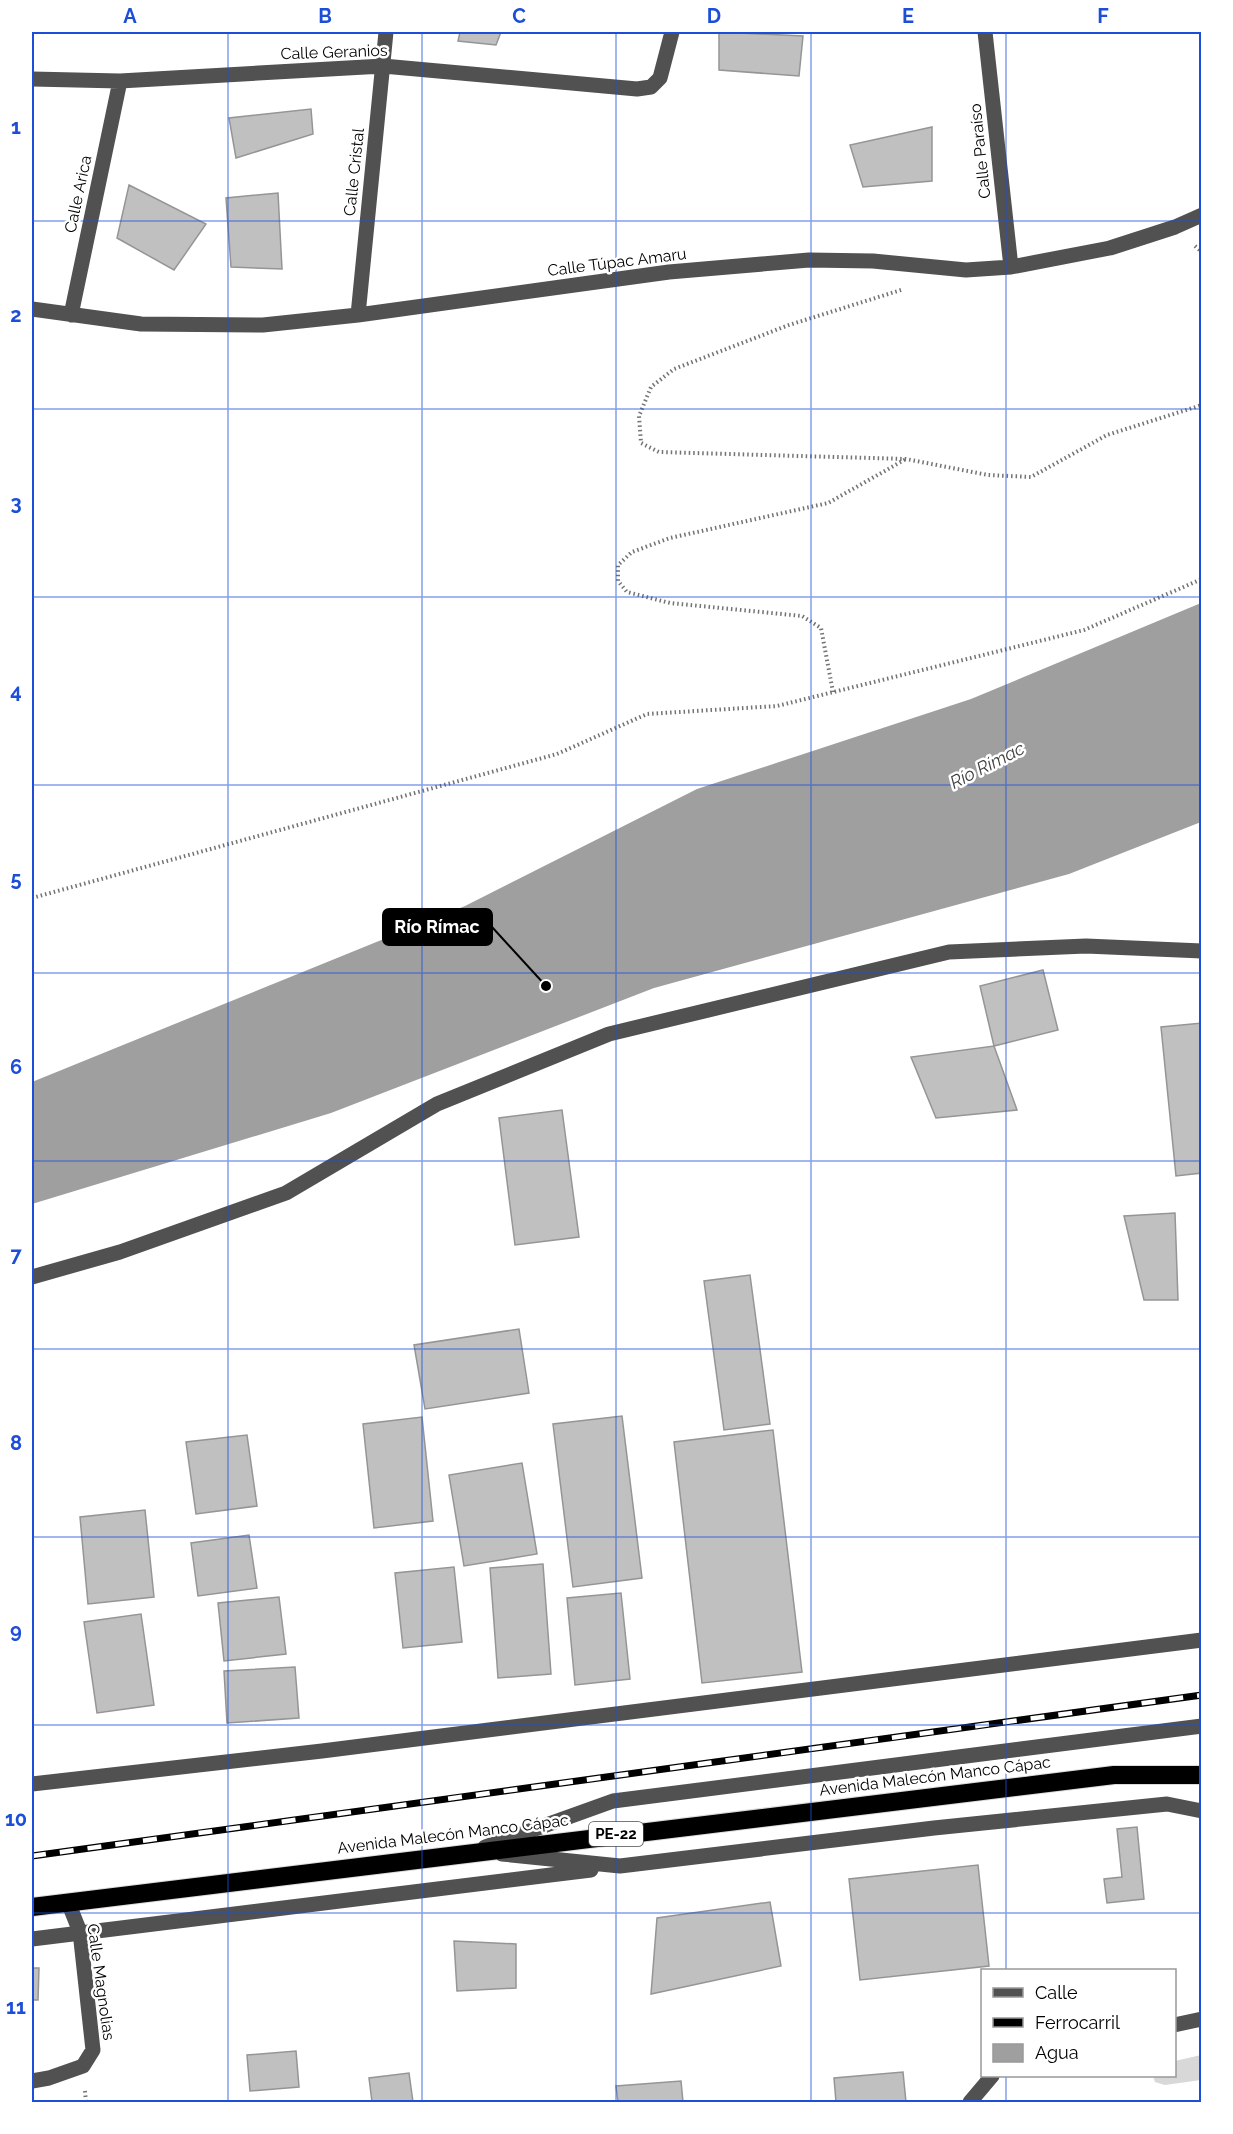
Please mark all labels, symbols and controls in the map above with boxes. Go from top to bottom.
text: A [123,4,137,28]
text: B [318,4,332,28]
text: C [512,4,526,28]
text: D [707,4,721,28]
text: E [902,4,914,28]
text: F [1097,4,1109,28]
street label: Calle Geranios [280,41,388,63]
street label: Calle Paraíso [966,103,994,199]
text: 1 [11,115,21,139]
street label: Calle Cristal [340,127,368,217]
street label: Calle Arica [61,153,95,235]
street label: Calle Túpac Amaru [547,244,687,280]
text: 2 [10,303,22,327]
text: 3 [10,491,22,515]
text: 4 [10,679,22,703]
water label: Río Rímac [946,737,1028,793]
text: 5 [10,867,22,891]
callout: Río Rímac [383,909,492,945]
text: Río Rímac [394,916,480,937]
text: 6 [10,1055,22,1079]
text: 7 [10,1243,22,1267]
text: 8 [10,1431,22,1455]
text: 9 [10,1619,22,1643]
street label: Avenida Malecón Manco Cápac [818,1752,1052,1800]
text: 10 [5,1807,27,1831]
street label: Avenida Malecón Manco Cápac [336,1810,570,1858]
road number: PE-22 [589,1822,643,1846]
street label: Calle Magnolias [83,1922,119,2042]
legend [981,1969,1176,2077]
text: Calle [1035,1982,1078,2003]
text: 11 [6,1995,26,2019]
text: Ferrocarril [1035,2012,1120,2033]
text: Agua [1035,2042,1079,2063]

